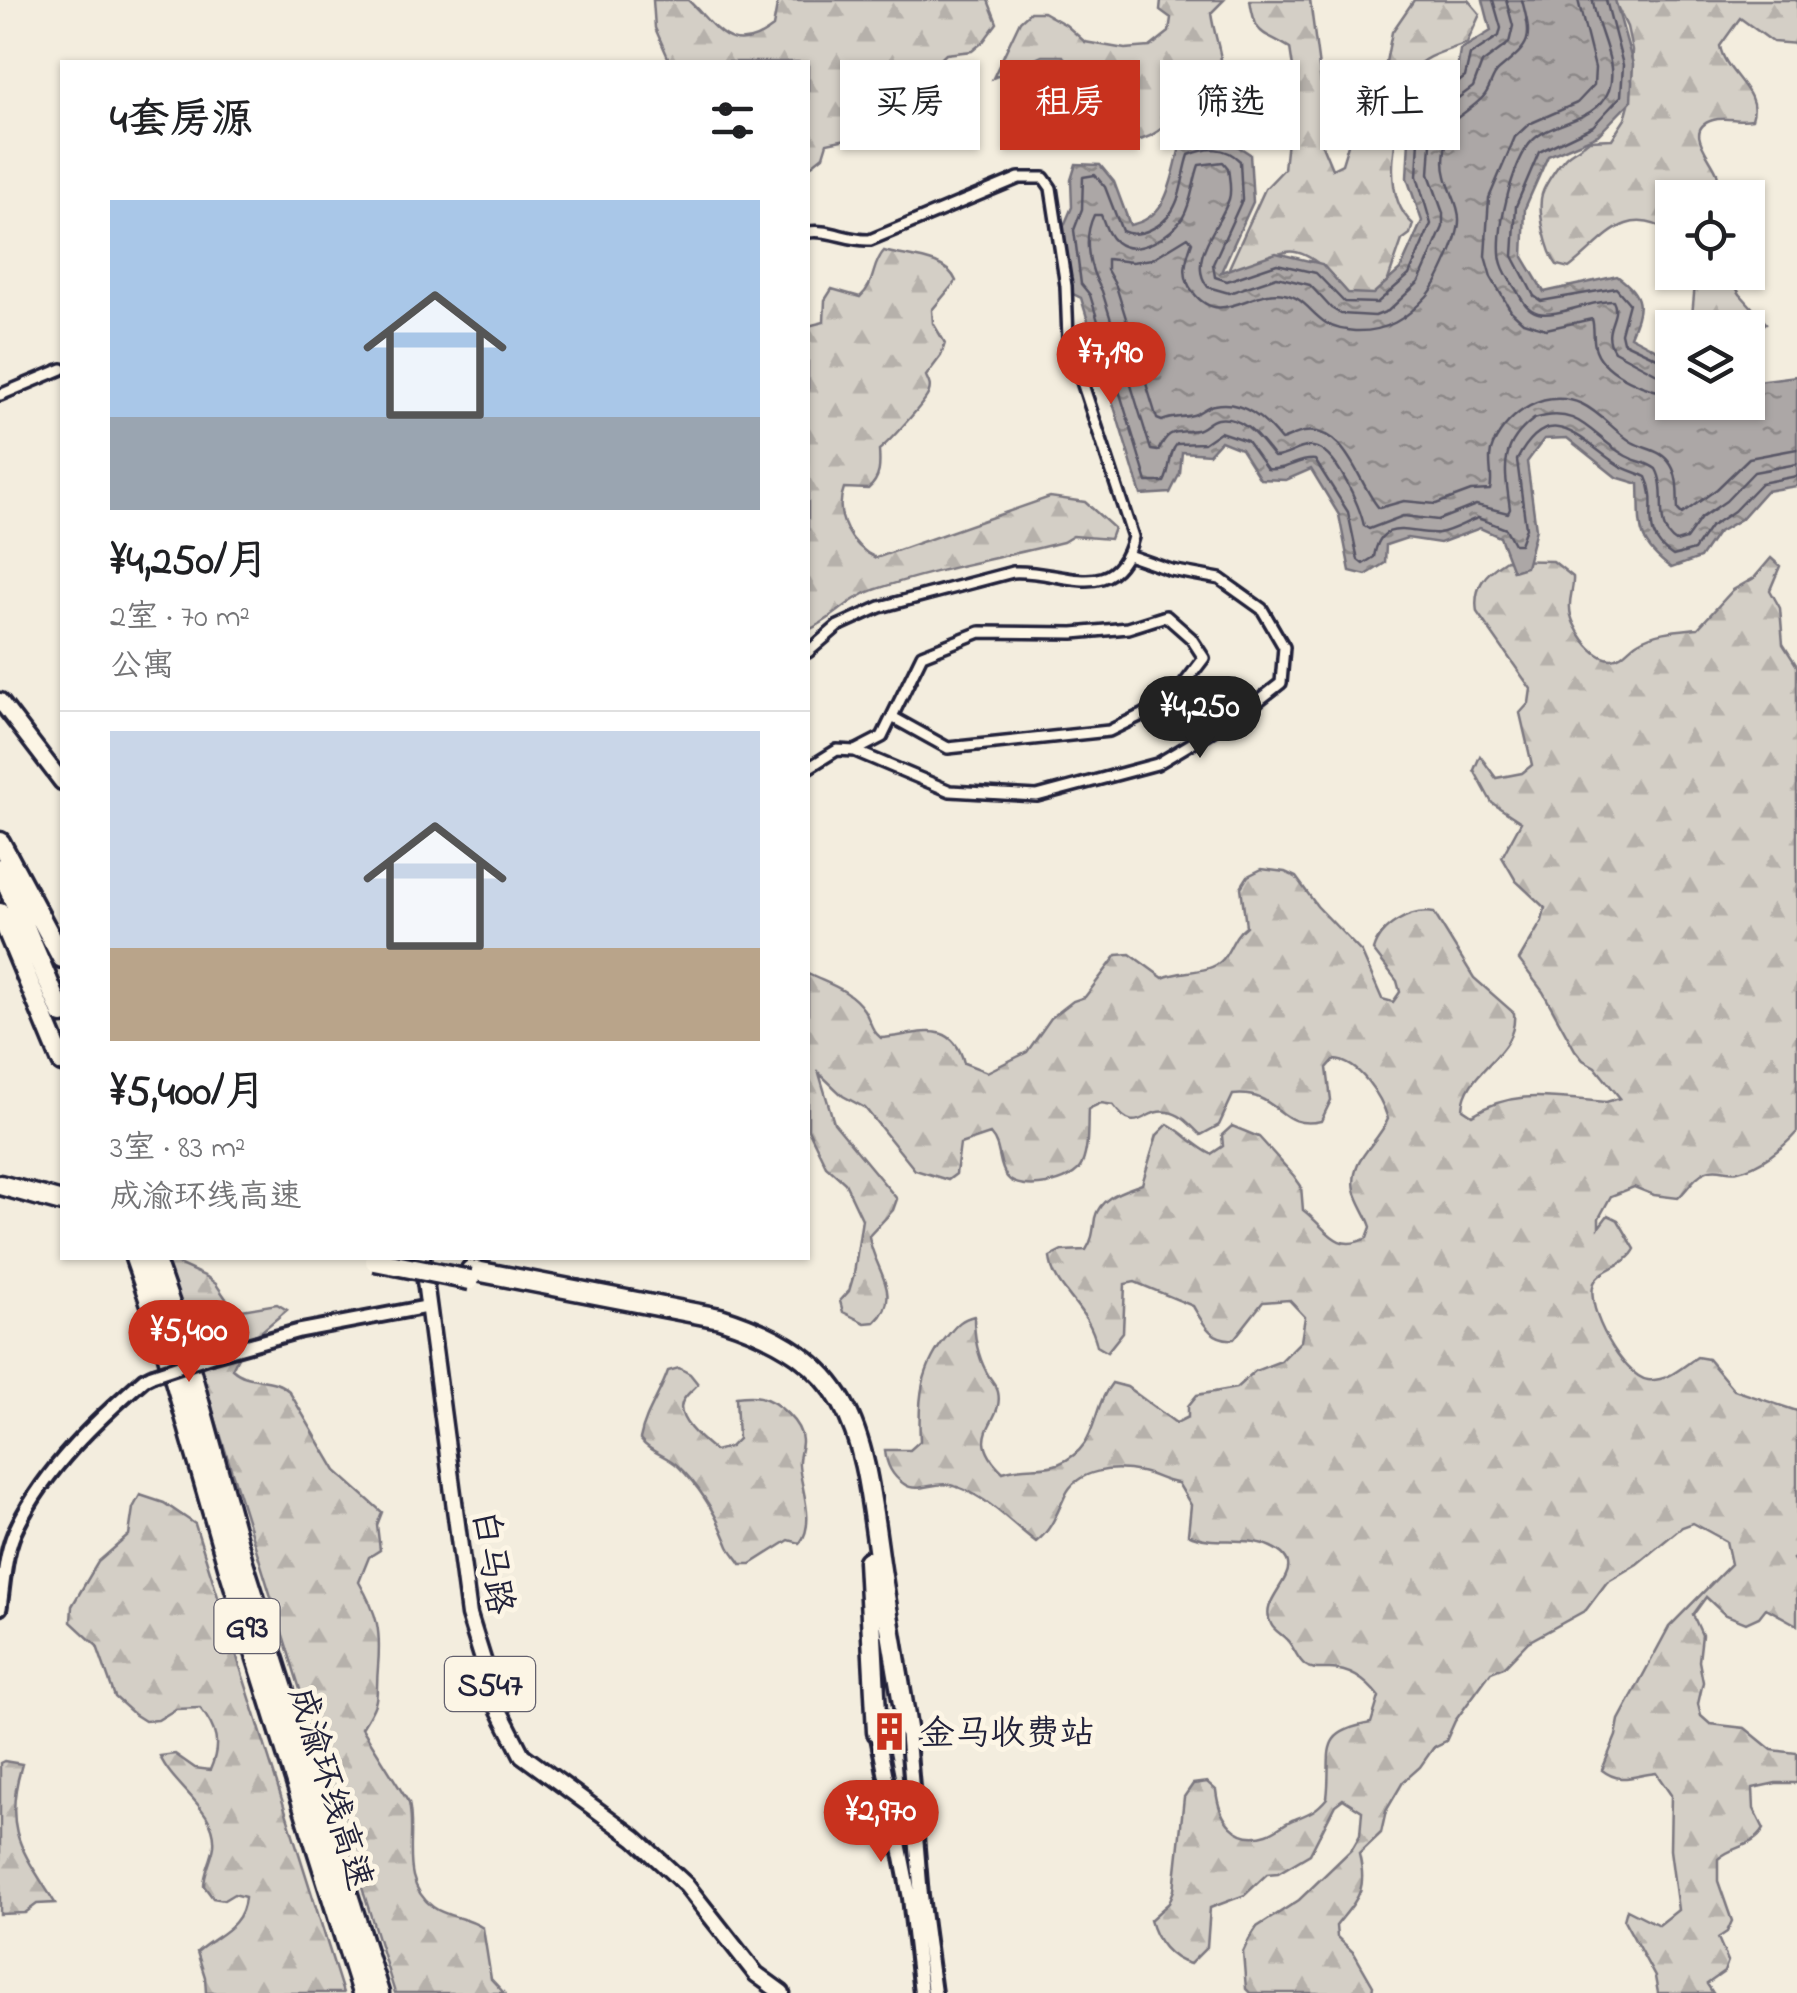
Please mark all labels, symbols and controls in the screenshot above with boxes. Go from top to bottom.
chip: 买房 [840,60,980,150]
chip: 租房 [1000,60,1140,150]
chip: 筛选 [1160,60,1300,150]
chip: 新上 [1320,60,1460,150]
text: 4套房源 [110,91,253,152]
icon: filters [705,93,760,148]
map controls [1655,180,1765,420]
button: locate [1655,180,1765,290]
icon: home [345,265,525,445]
button: layers [1655,310,1765,420]
pin: ¥7,190 [1030,322,1192,407]
text: ¥7,190 [1079,331,1143,378]
text: ¥4,250/月 [110,532,269,593]
text: 2室 · 70 m² [110,595,250,642]
text: 公寓 [110,644,174,691]
pin: ¥4,250 [1119,676,1281,761]
text: ¥4,250 [1160,685,1240,732]
icon: home [345,796,525,976]
text: ¥5,400/月 [110,1063,266,1124]
text: 3室 · 83 m² [110,1126,246,1173]
text: 成渝环线高速 [110,1175,302,1222]
pin: ¥5,400 [108,1300,270,1385]
text: ¥5,400 [150,1309,228,1356]
street label: 白马路 [457,1507,524,1618]
road number: G93 [214,1599,280,1653]
road number: S547 [445,1657,535,1711]
street label: 成渝环线高速 [274,1681,384,1897]
place label: 金马收费站 [920,1710,1095,1761]
building icon: 金马收费站 [869,1711,911,1753]
pin: ¥2,970 [800,1780,962,1865]
text: ¥2,970 [846,1789,916,1836]

